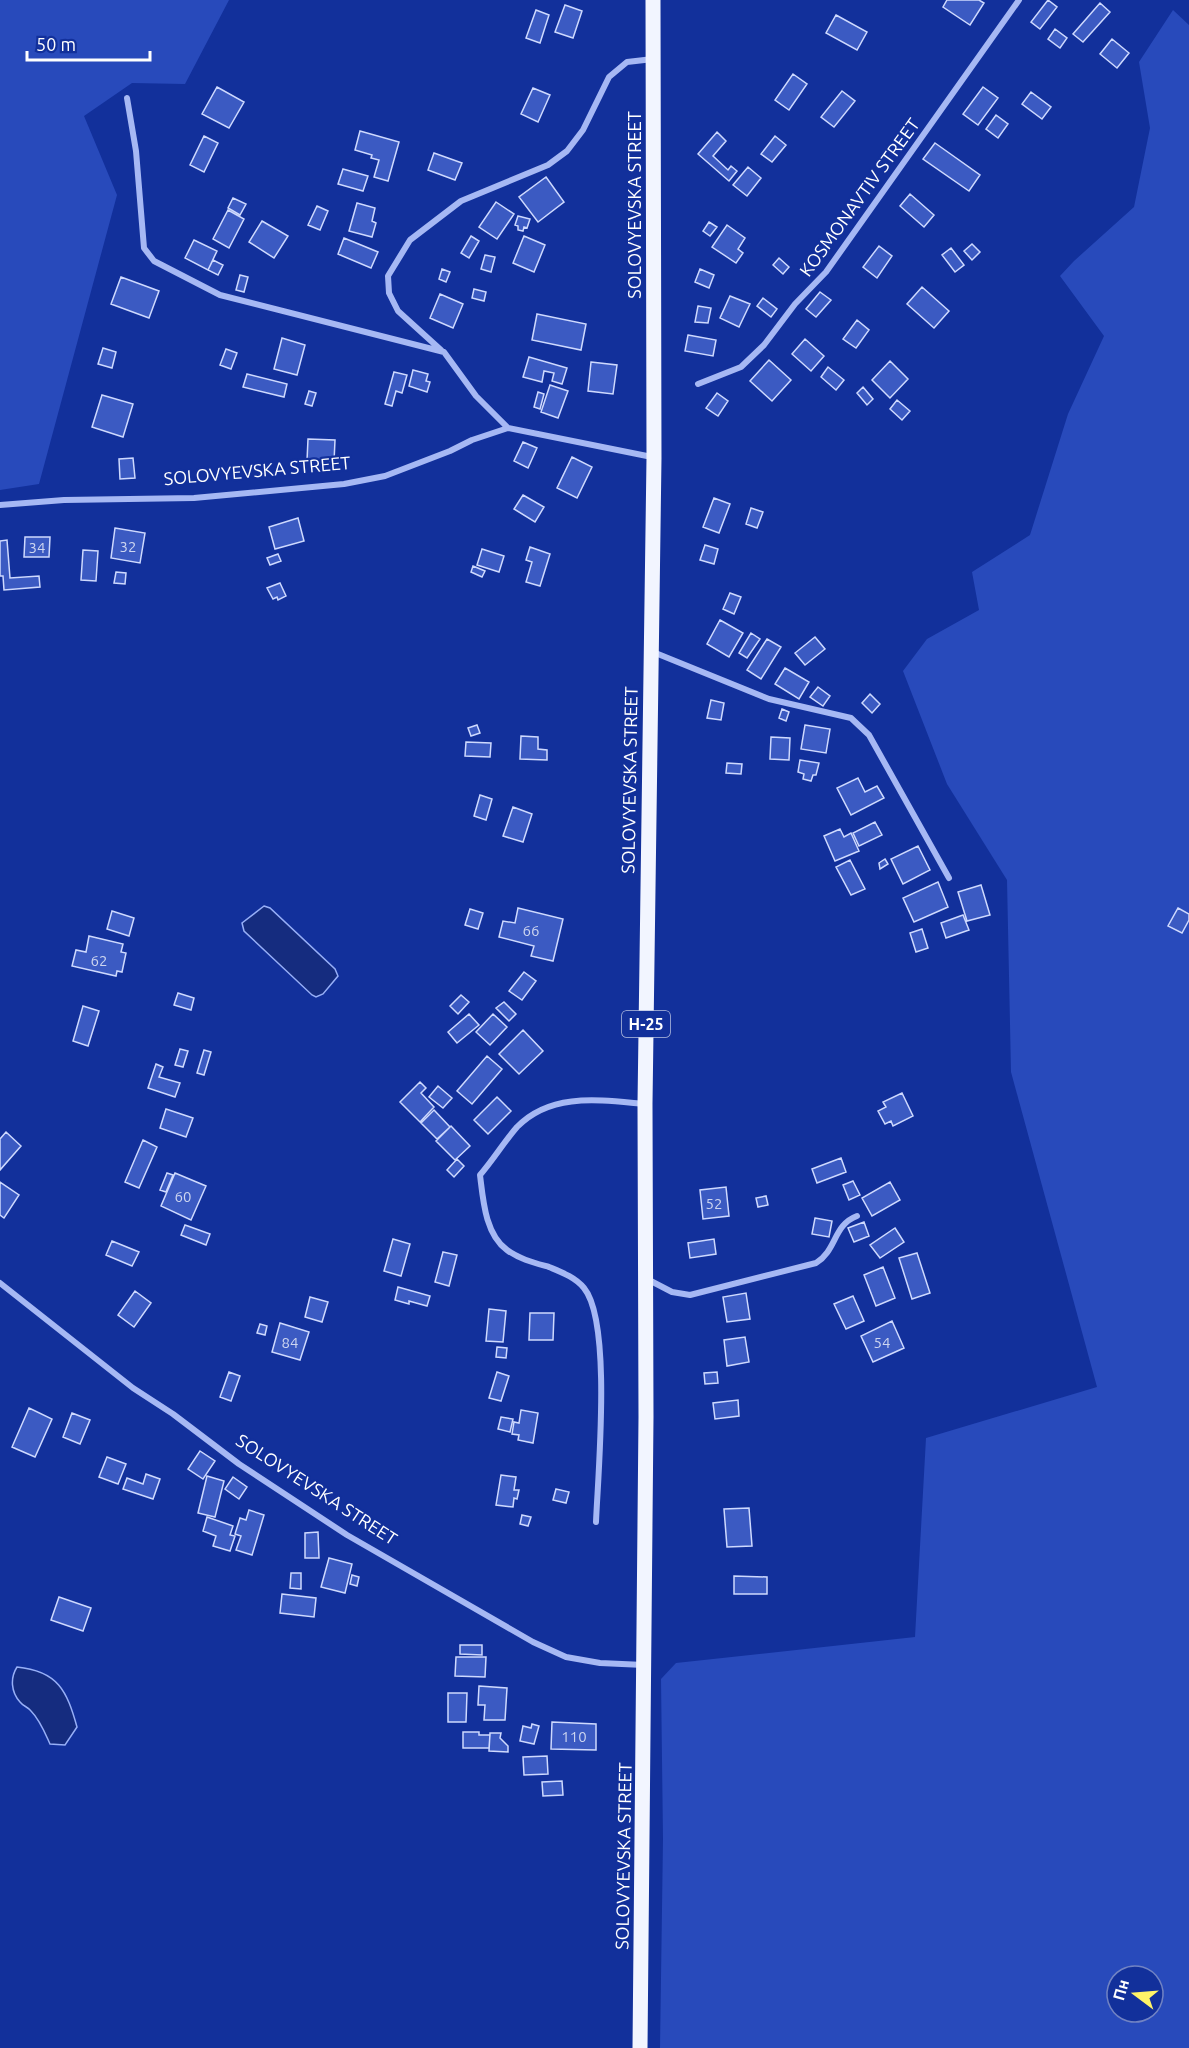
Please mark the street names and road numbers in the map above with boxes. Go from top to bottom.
street label: SOLOVYEVSKA STREET [624,111,644,299]
street label: KOSMONAVTIV STREET [795,114,923,280]
street label: SOLOVYEVSKA STREET [163,452,351,488]
street label: SOLOVYEVSKA STREET [617,686,641,874]
road number: Н-25 [622,1011,670,1037]
street label: SOLOVYEVSKA STREET [233,1430,401,1548]
street label: SOLOVYEVSKA STREET [611,1762,635,1950]

